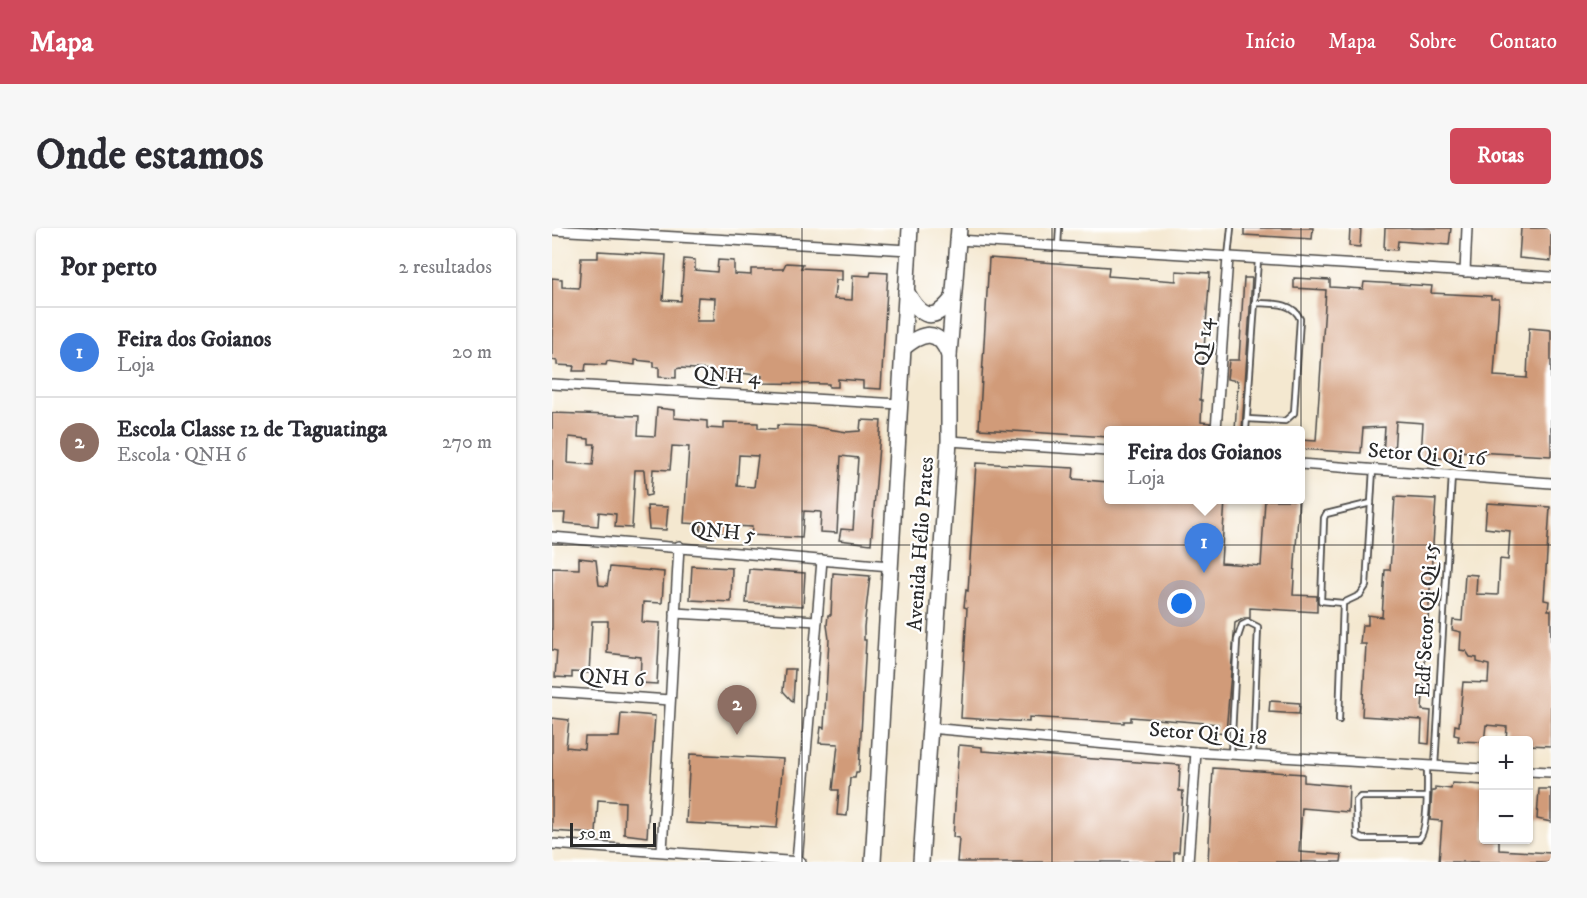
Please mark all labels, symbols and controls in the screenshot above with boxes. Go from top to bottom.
text: Mapa [30,25,93,60]
text: Início [1246,29,1295,55]
text: Mapa [1328,29,1376,55]
text: Sobre [1409,29,1456,55]
text: Contato [1489,29,1557,55]
button: Rotas [1450,128,1551,184]
text: Onde estamos [36,130,264,182]
text: Por perto [60,251,157,284]
text: 2 resultados [399,255,492,280]
street label: QI 14 [1189,316,1219,367]
text: Feira dos Goianos [117,326,271,353]
text: 1 [76,340,83,365]
text: 20 m [452,340,492,365]
text: Loja [117,353,154,378]
street label: QNH 4 [693,361,762,391]
text: Escola Classe 12 de Taguatinga [117,416,387,443]
popup [1104,426,1305,504]
text: 2 [75,430,84,455]
text: 270 m [442,430,492,455]
street label: Setor Qi Qi 16 [1367,438,1488,472]
text: Feira dos Goianos [1127,439,1282,466]
text: Escola · QNH 6 [117,443,247,468]
street label: Avenida Hélio Prates [902,456,940,632]
text: Loja [1127,466,1165,491]
street label: QNH 5 [689,516,757,548]
pin: 1 [1184,524,1224,573]
street label: Edf Setor Qi Qi 15 [1410,542,1444,698]
your location [1167,589,1196,618]
street label: QNH 6 [578,663,647,693]
pin: 2 [718,686,756,735]
street label: Setor Qi Qi 18 [1148,717,1268,751]
map controls [1479,736,1533,844]
button: + [1479,736,1533,790]
button: − [1479,790,1533,844]
scale bar [570,820,656,848]
text: 50 m [579,823,611,843]

